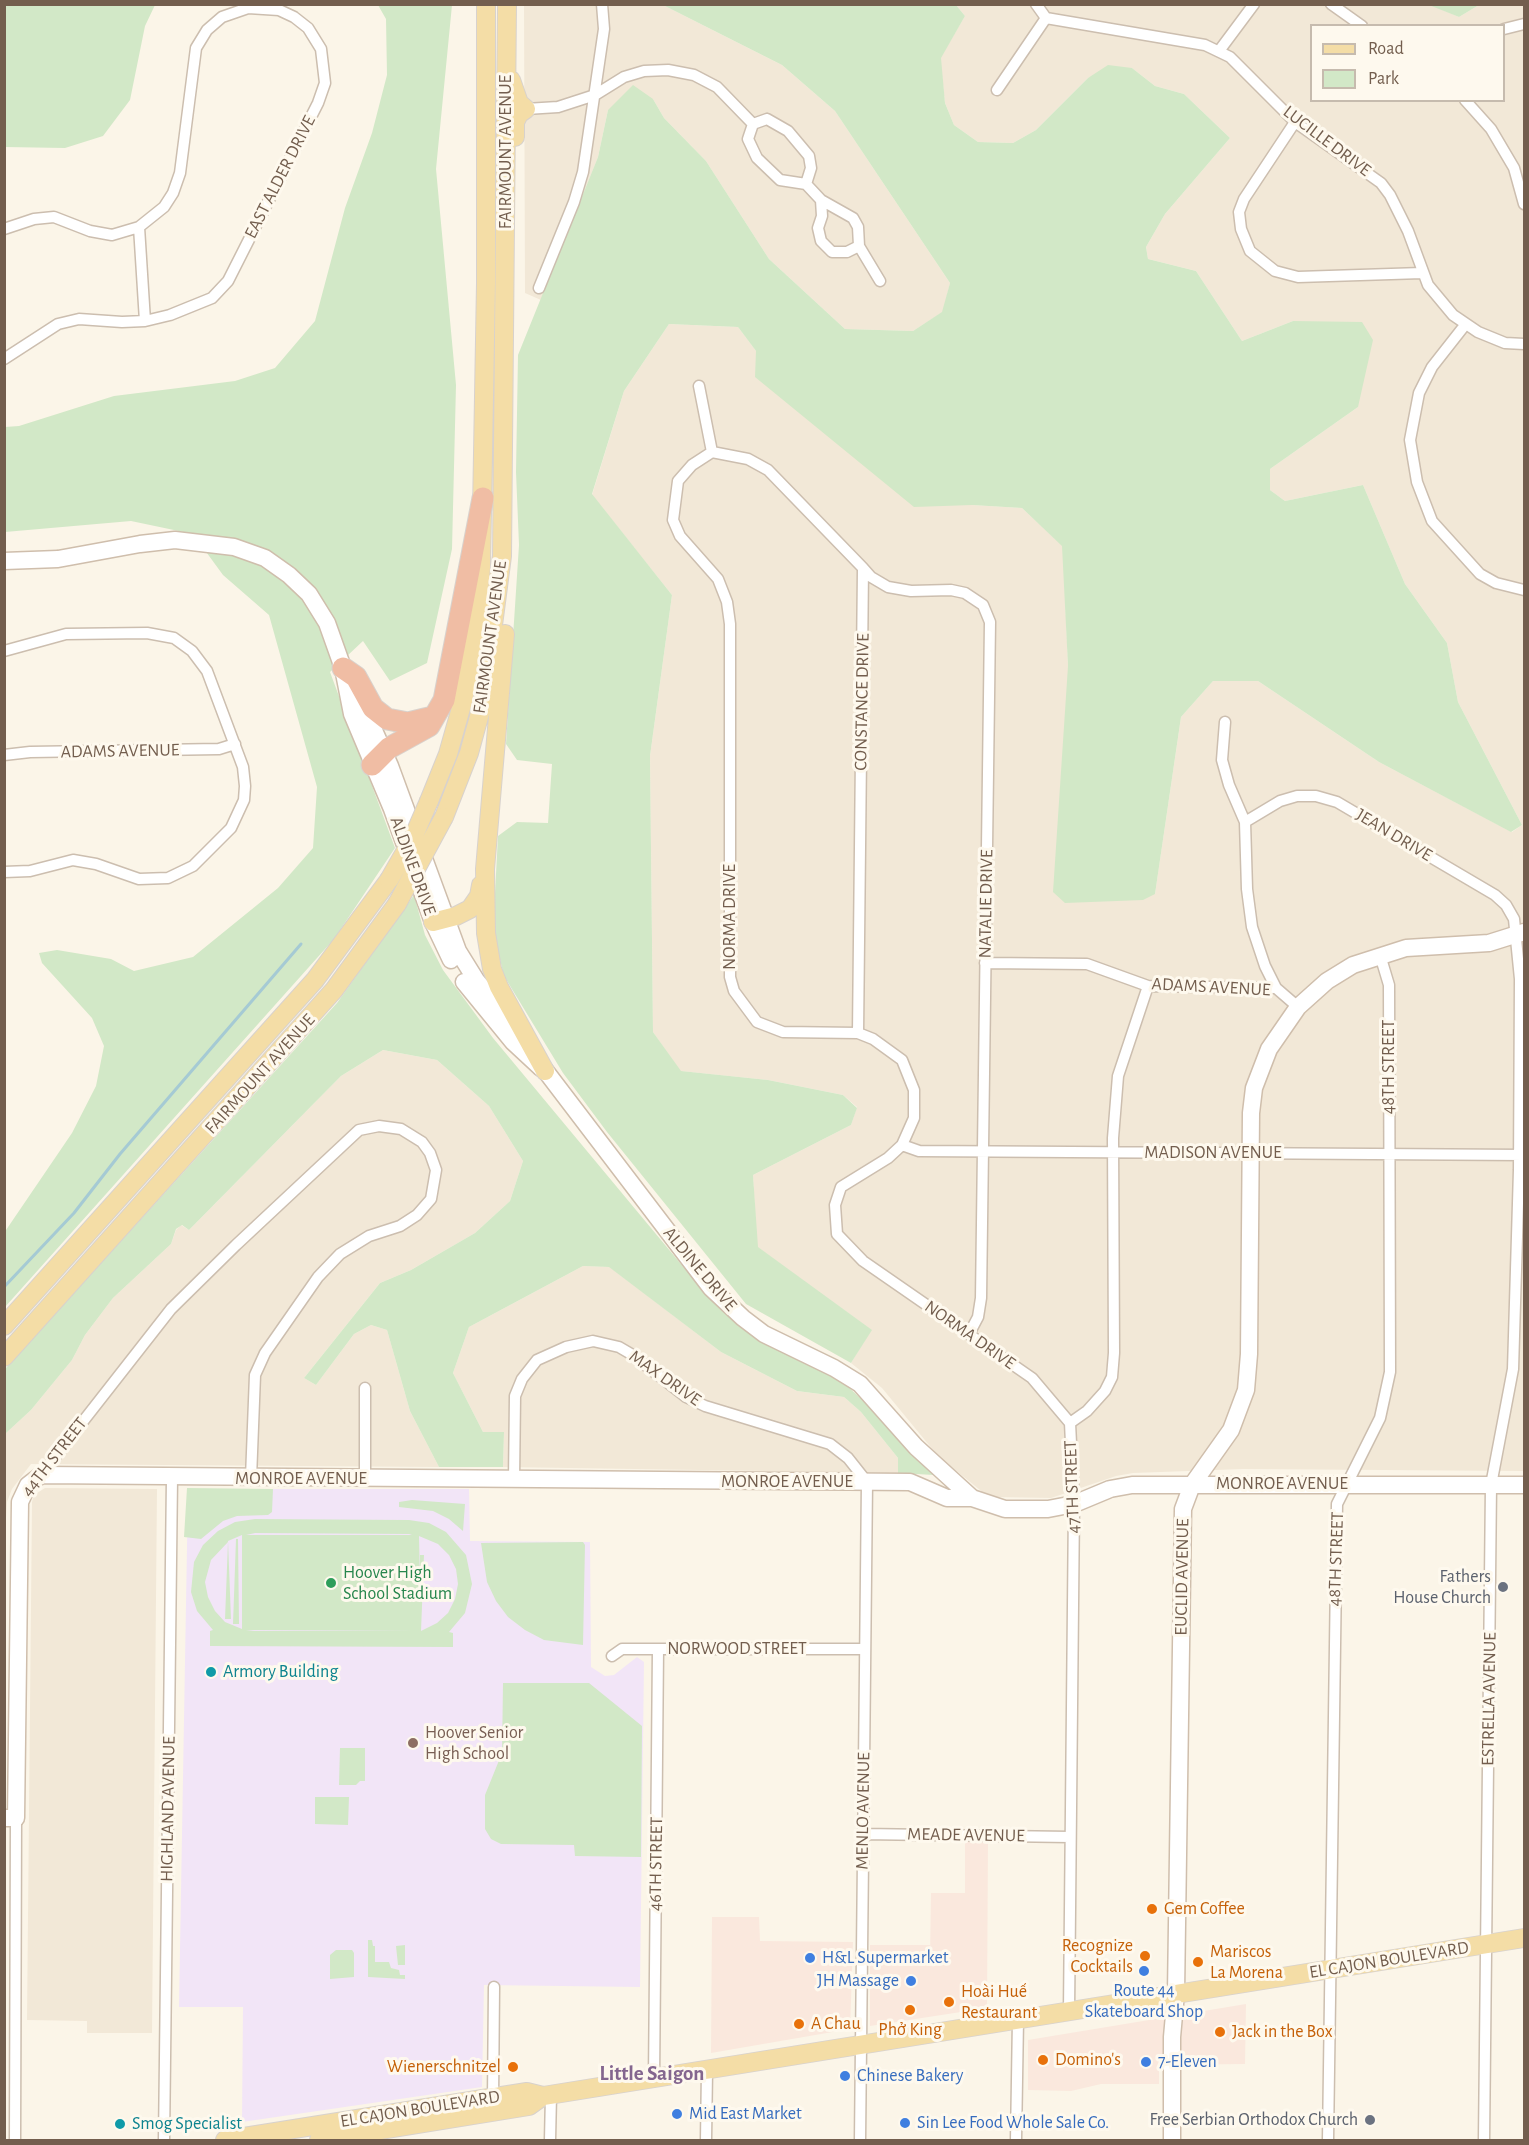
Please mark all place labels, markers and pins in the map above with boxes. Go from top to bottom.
place label: Hoover High School Stadium [343,1562,452,1604]
place label: Fathers House Church [1393,1566,1491,1608]
marker: Hoover High School Stadium [324,1576,338,1590]
marker: Fathers House Church [1496,1580,1510,1594]
place label: Armory Building [223,1661,338,1683]
marker: Armory Building [204,1665,218,1679]
place label: Hoover Senior High School [425,1722,523,1764]
marker: Hoover Senior High School [406,1736,420,1750]
place label: Gem Coffee [1164,1898,1245,1920]
marker: Gem Coffee [1145,1902,1159,1916]
place label: Recognize Cocktails [1062,1935,1133,1978]
place label: Mariscos La Morena [1210,1941,1283,1984]
place label: H&L Supermarket [822,1947,949,1969]
marker: Recognize Cocktails [1138,1949,1152,1963]
marker: H&L Supermarket [803,1951,817,1965]
marker: Mariscos La Morena [1191,1955,1205,1969]
marker: Route 44 Skateboard Shop [1137,1964,1151,1978]
place label: JH Massage [817,1970,899,1992]
marker: JH Massage [904,1974,918,1988]
place label: Route 44 Skateboard Shop [1085,1980,1203,2022]
place label: Hoài Huế Restaurant [961,1981,1037,2024]
marker: Hoài Huế Restaurant [942,1995,956,2009]
marker: Phở King [903,2003,917,2017]
place label: A Chau [811,2013,861,2035]
marker: A Chau [792,2017,806,2031]
place label: Phở King [878,2019,942,2041]
place label: Jack in the Box [1232,2021,1332,2043]
marker: Jack in the Box [1213,2025,1227,2039]
place label: Domino's [1055,2049,1121,2071]
place label: 7-Eleven [1158,2051,1217,2073]
marker: Domino's [1036,2053,1050,2067]
marker: 7-Eleven [1139,2055,1153,2069]
place label: Wienerschnitzel [387,2056,501,2078]
marker: Wienerschnitzel [506,2060,520,2074]
place label: Chinese Bakery [857,2065,964,2087]
marker: Chinese Bakery [838,2069,852,2083]
place label: Mid East Market [689,2103,802,2125]
marker: Mid East Market [670,2107,684,2121]
place label: Free Serbian Orthodox Church [1150,2109,1358,2131]
place label: Sin Lee Food Whole Sale Co. [917,2112,1109,2134]
place label: Smog Specialist [132,2113,242,2135]
marker: Free Serbian Orthodox Church [1363,2113,1377,2127]
marker: Sin Lee Food Whole Sale Co. [898,2116,912,2130]
marker: Smog Specialist [113,2117,127,2131]

